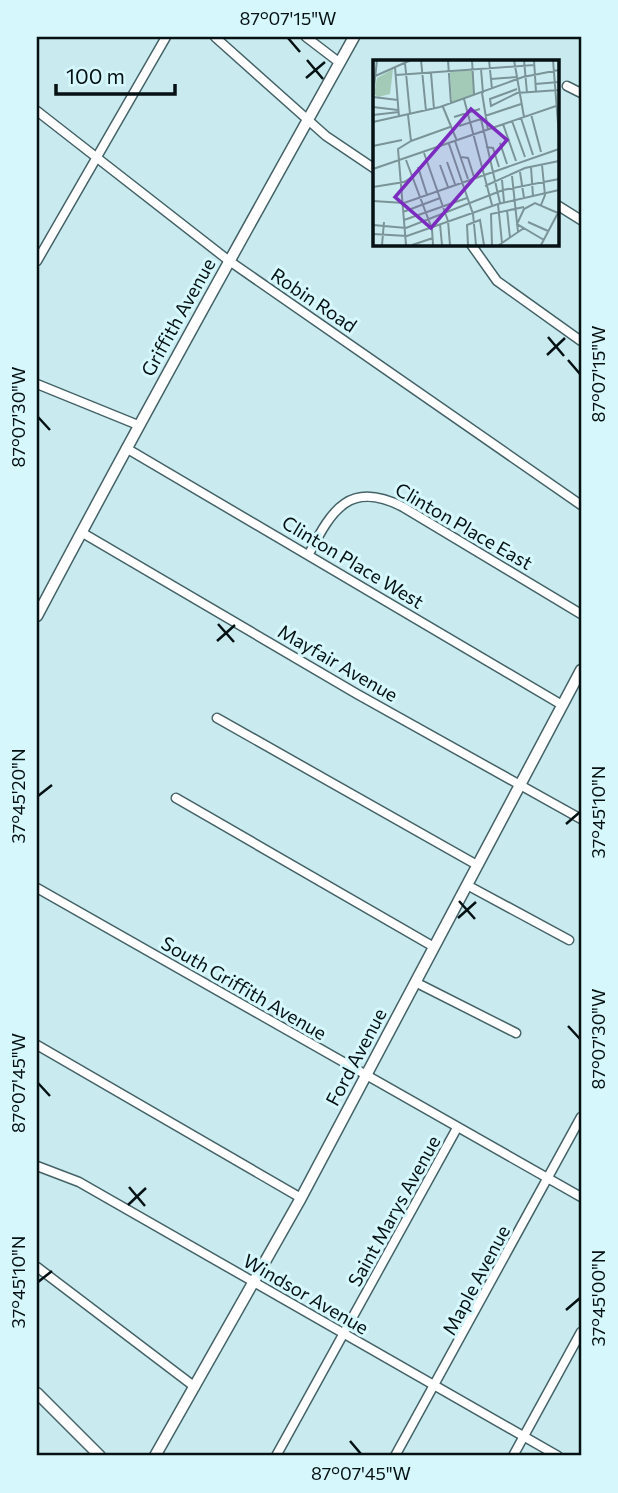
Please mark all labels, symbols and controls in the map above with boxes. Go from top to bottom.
text: 87°07'15"W [240,7,336,29]
scale bar [56,52,175,96]
inset map [373,60,558,245]
text: 100 m [66,63,125,88]
street label: Griffith Avenue [136,254,220,380]
street label: Robin Road [267,263,362,337]
text: 87°07'15"W [587,326,609,422]
text: 87°07'30"W [7,367,29,467]
street label: Clinton Place East [392,477,537,574]
street label: Clinton Place West [278,510,429,613]
street label: Mayfair Avenue [274,619,402,706]
text: 37°45'20"N [7,748,29,844]
text: 37°45'10"N [587,766,609,858]
street label: South Griffith Avenue [158,931,331,1044]
text: 87°07'30"W [587,989,609,1089]
street label: Ford Avenue [320,1004,391,1109]
text: 87°07'45"W [7,1033,29,1133]
street label: Saint Marys Avenue [342,1131,445,1290]
street label: Maple Avenue [437,1221,514,1339]
text: 37°45'10"N [7,1236,29,1328]
street label: Windsor Avenue [240,1248,373,1339]
text: 37°45'00"N [587,1250,609,1346]
text: 87°07'45"W [311,1462,411,1484]

